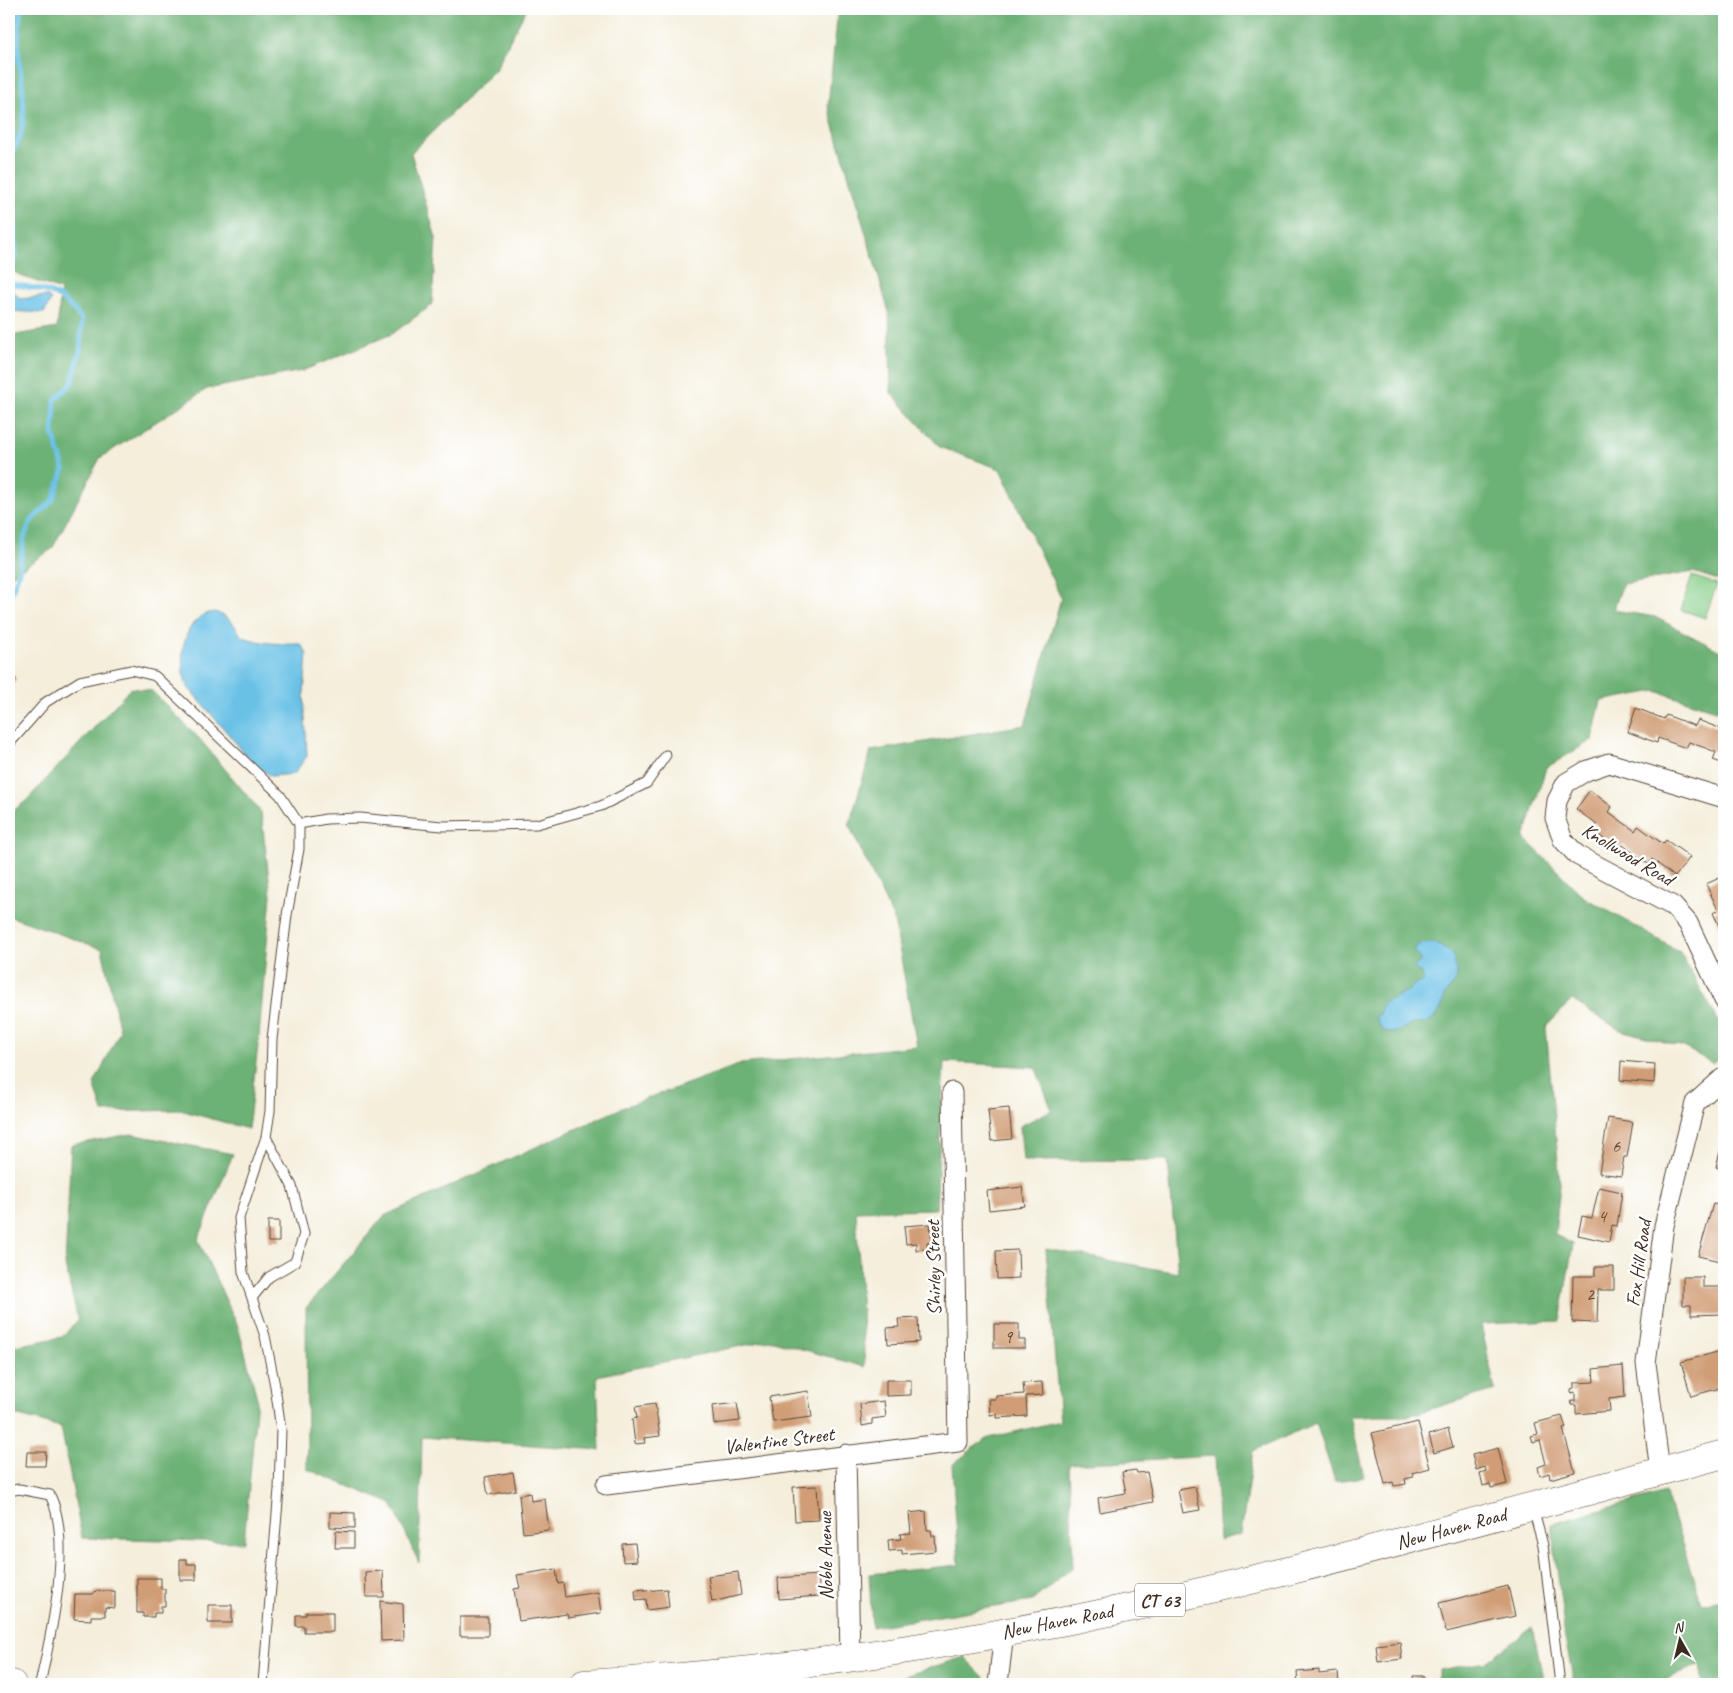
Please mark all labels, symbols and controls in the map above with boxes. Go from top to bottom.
street label: Knollwood Road [1577,817,1681,893]
house number: 6 [1612,1135,1621,1157]
house number: 4 [1598,1205,1608,1227]
street label: Fox Hill Road [1620,1215,1657,1308]
street label: Shirley Street [920,1218,947,1316]
house number: 2 [1586,1283,1596,1305]
house number: 9 [1004,1326,1014,1348]
street label: Valentine Street [723,1421,838,1460]
street label: New Haven Road [1393,1501,1512,1555]
street label: Noble Avenue [812,1510,839,1600]
road number: CT 63 [1135,1584,1185,1616]
street label: New Haven Road [999,1598,1118,1645]
north arrow [1656,1616,1706,1666]
text: N [1673,1618,1686,1637]

